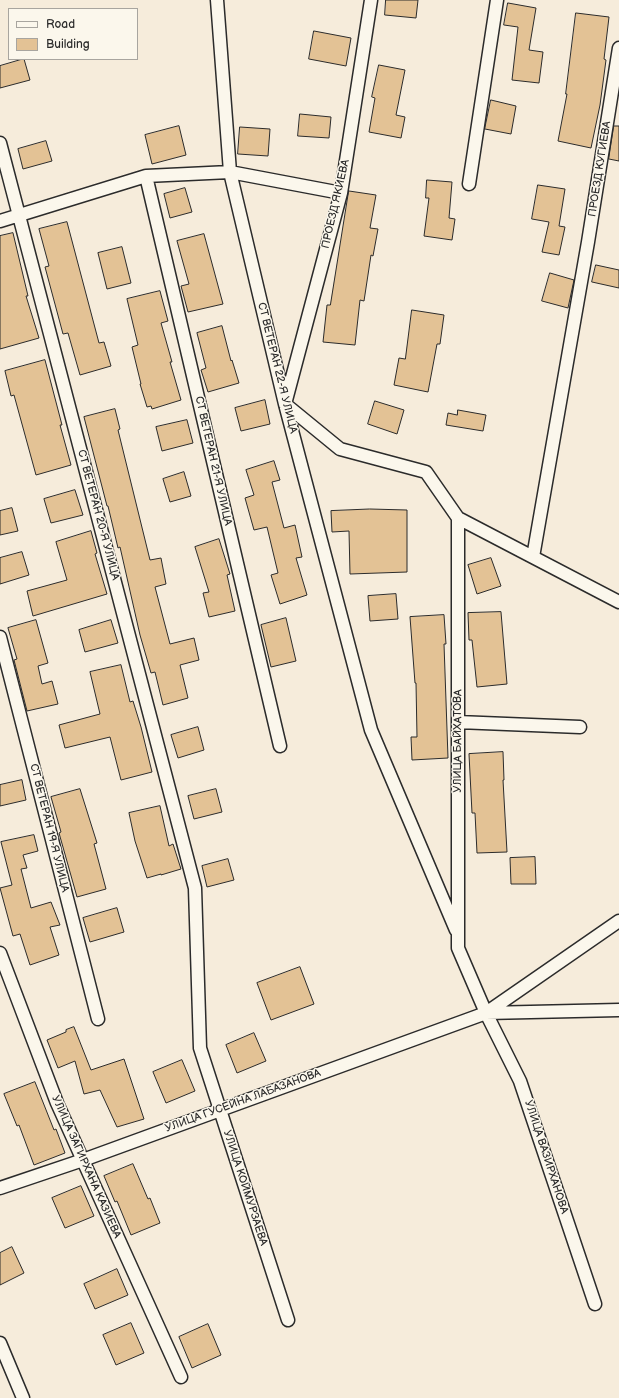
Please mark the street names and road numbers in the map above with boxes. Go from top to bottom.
street label: ПРОЕЗД КУГИЕВА [586,120,614,218]
street label: ПРОЕЗД ЯКИЕВА [319,158,353,250]
street label: СТ ВЕТЕРАН 22-Я УЛИЦА [254,301,300,435]
street label: СТ ВЕТЕРАН 21-Я УЛИЦА [192,395,234,527]
street label: СТ ВЕТЕРАН 20-Я УЛИЦА [74,448,122,582]
street label: УЛИЦА БАЙХАТОВА [451,689,465,793]
street label: СТ ВЕТЕРАН 19-Я УЛИЦА [27,762,71,894]
street label: УЛИЦА ГУСЕЙНА ЛАБАЗАНОВА [163,1067,323,1135]
street label: УЛИЦА ЗАГИРХАНА КАЗИЕВА [48,1094,124,1240]
street label: УЛИЦА ВАЗИРХАНОВА [521,1099,571,1215]
street label: УЛИЦА КОЙМУРЗАЕВА [220,1129,270,1247]

